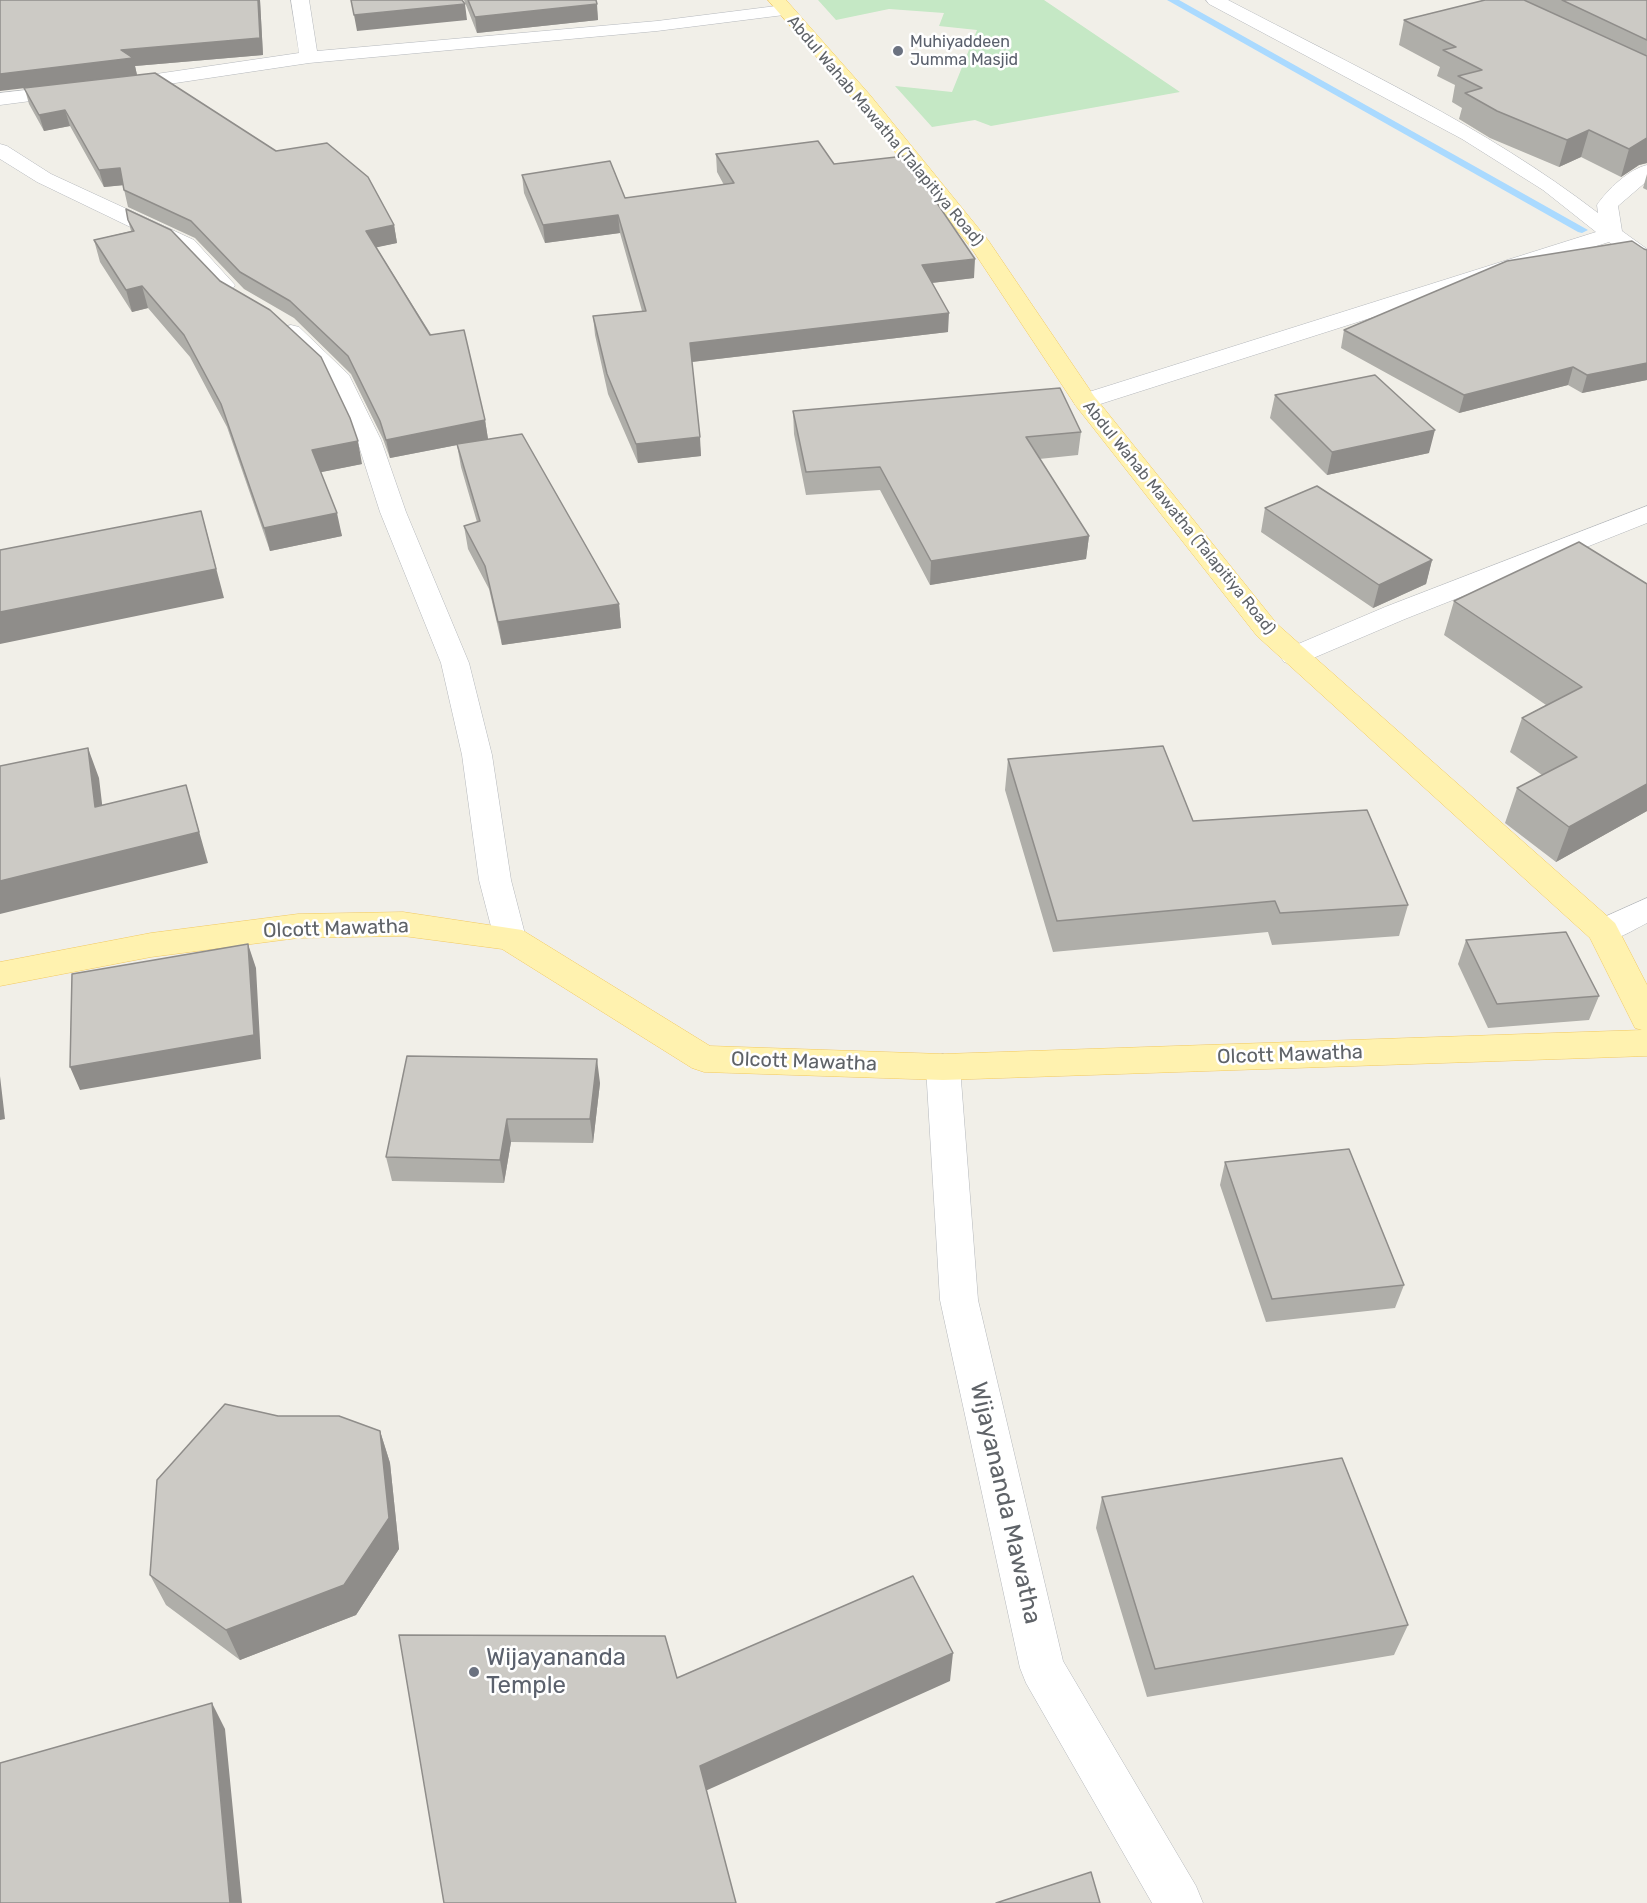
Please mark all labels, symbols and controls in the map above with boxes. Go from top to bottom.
street label: Abdul Wahab Mawatha (Talapitiya Road) [783,12,987,250]
place label: Muhiyaddeen Jumma Masjid [910,32,1018,70]
marker: Muhiyaddeen Jumma Masjid [891,44,905,58]
street label: Abdul Wahab Mawatha (Talapitiya Road) [1079,397,1279,639]
street label: Olcott Mawatha [263,914,409,944]
street label: Olcott Mawatha [1217,1040,1363,1070]
street label: Olcott Mawatha [731,1047,877,1077]
street label: Wijayananda Mawatha [963,1379,1047,1627]
place label: Wijayananda Temple [486,1644,626,1700]
marker: Wijayananda Temple [467,1665,481,1679]

